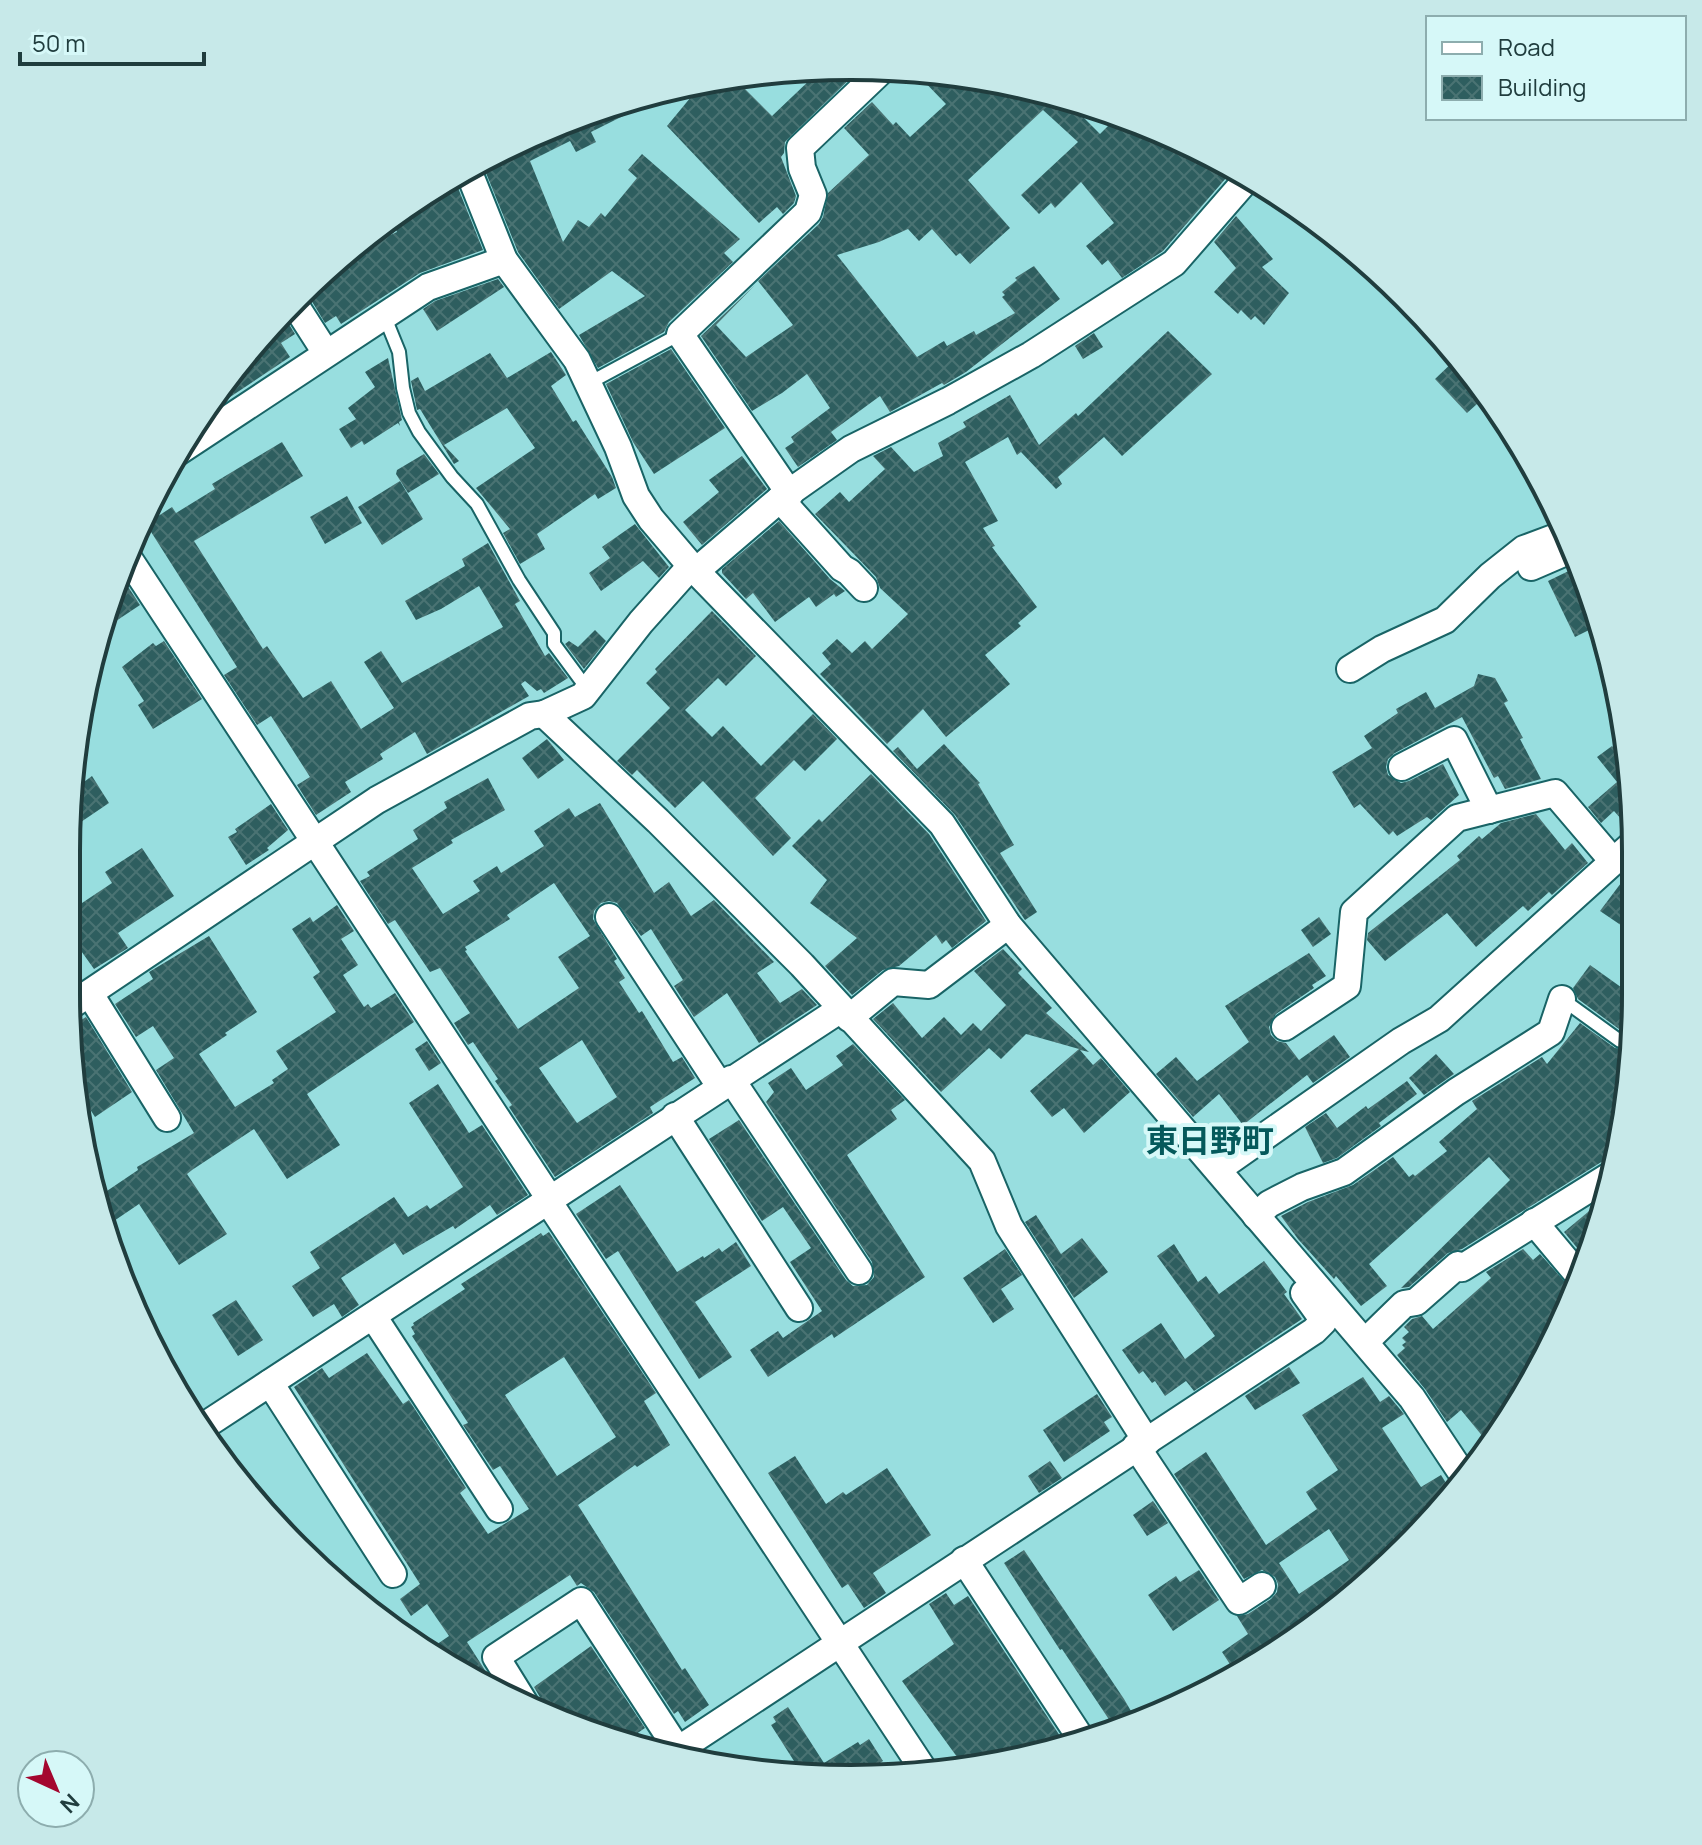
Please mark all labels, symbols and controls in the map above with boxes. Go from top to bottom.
scale bar [20,16,204,66]
legend [1426,16,1686,120]
text: 50 m [32,26,86,59]
text: Road [1498,30,1555,63]
text: Building [1498,70,1586,103]
district label: 東日野町 [1146,1118,1274,1162]
north arrow [16,1749,96,1829]
text: N [54,1787,86,1820]

